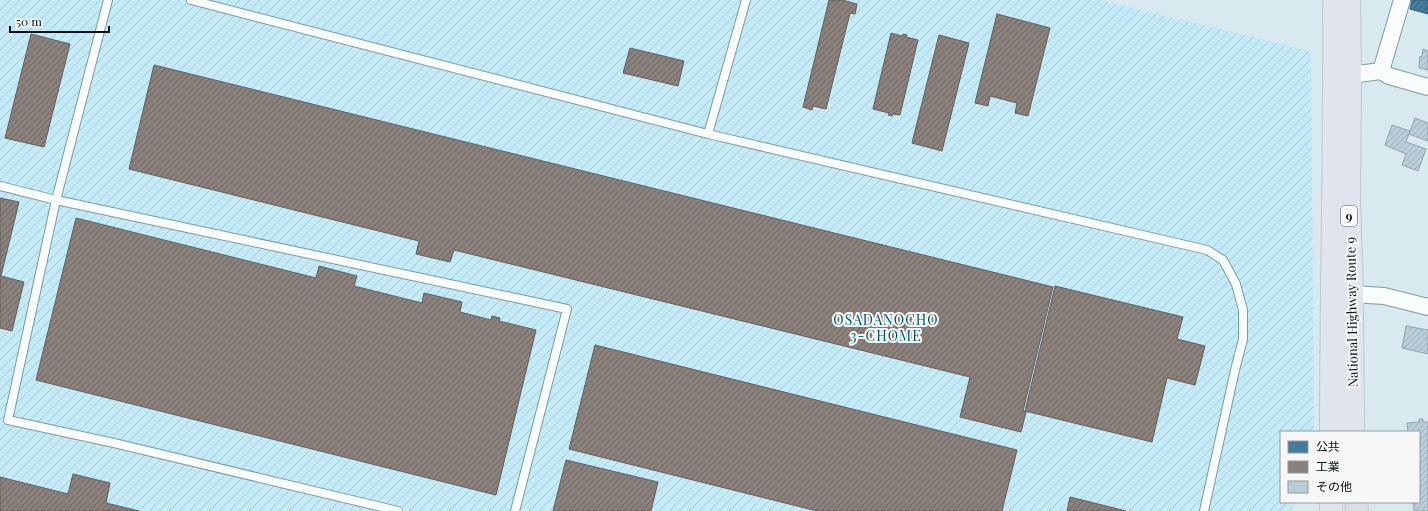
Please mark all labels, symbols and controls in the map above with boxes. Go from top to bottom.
scale bar [10,8,109,34]
text: 50 m [16,13,42,29]
road number: 9 [1341,206,1357,226]
street label: National Highway Route 9 [1341,237,1361,387]
district label: OSADANOCHO 3-CHOME [833,310,939,345]
legend [1280,431,1420,503]
text: 公共 [1316,438,1340,454]
text: 工業 [1316,458,1340,474]
text: その他 [1316,478,1352,494]

